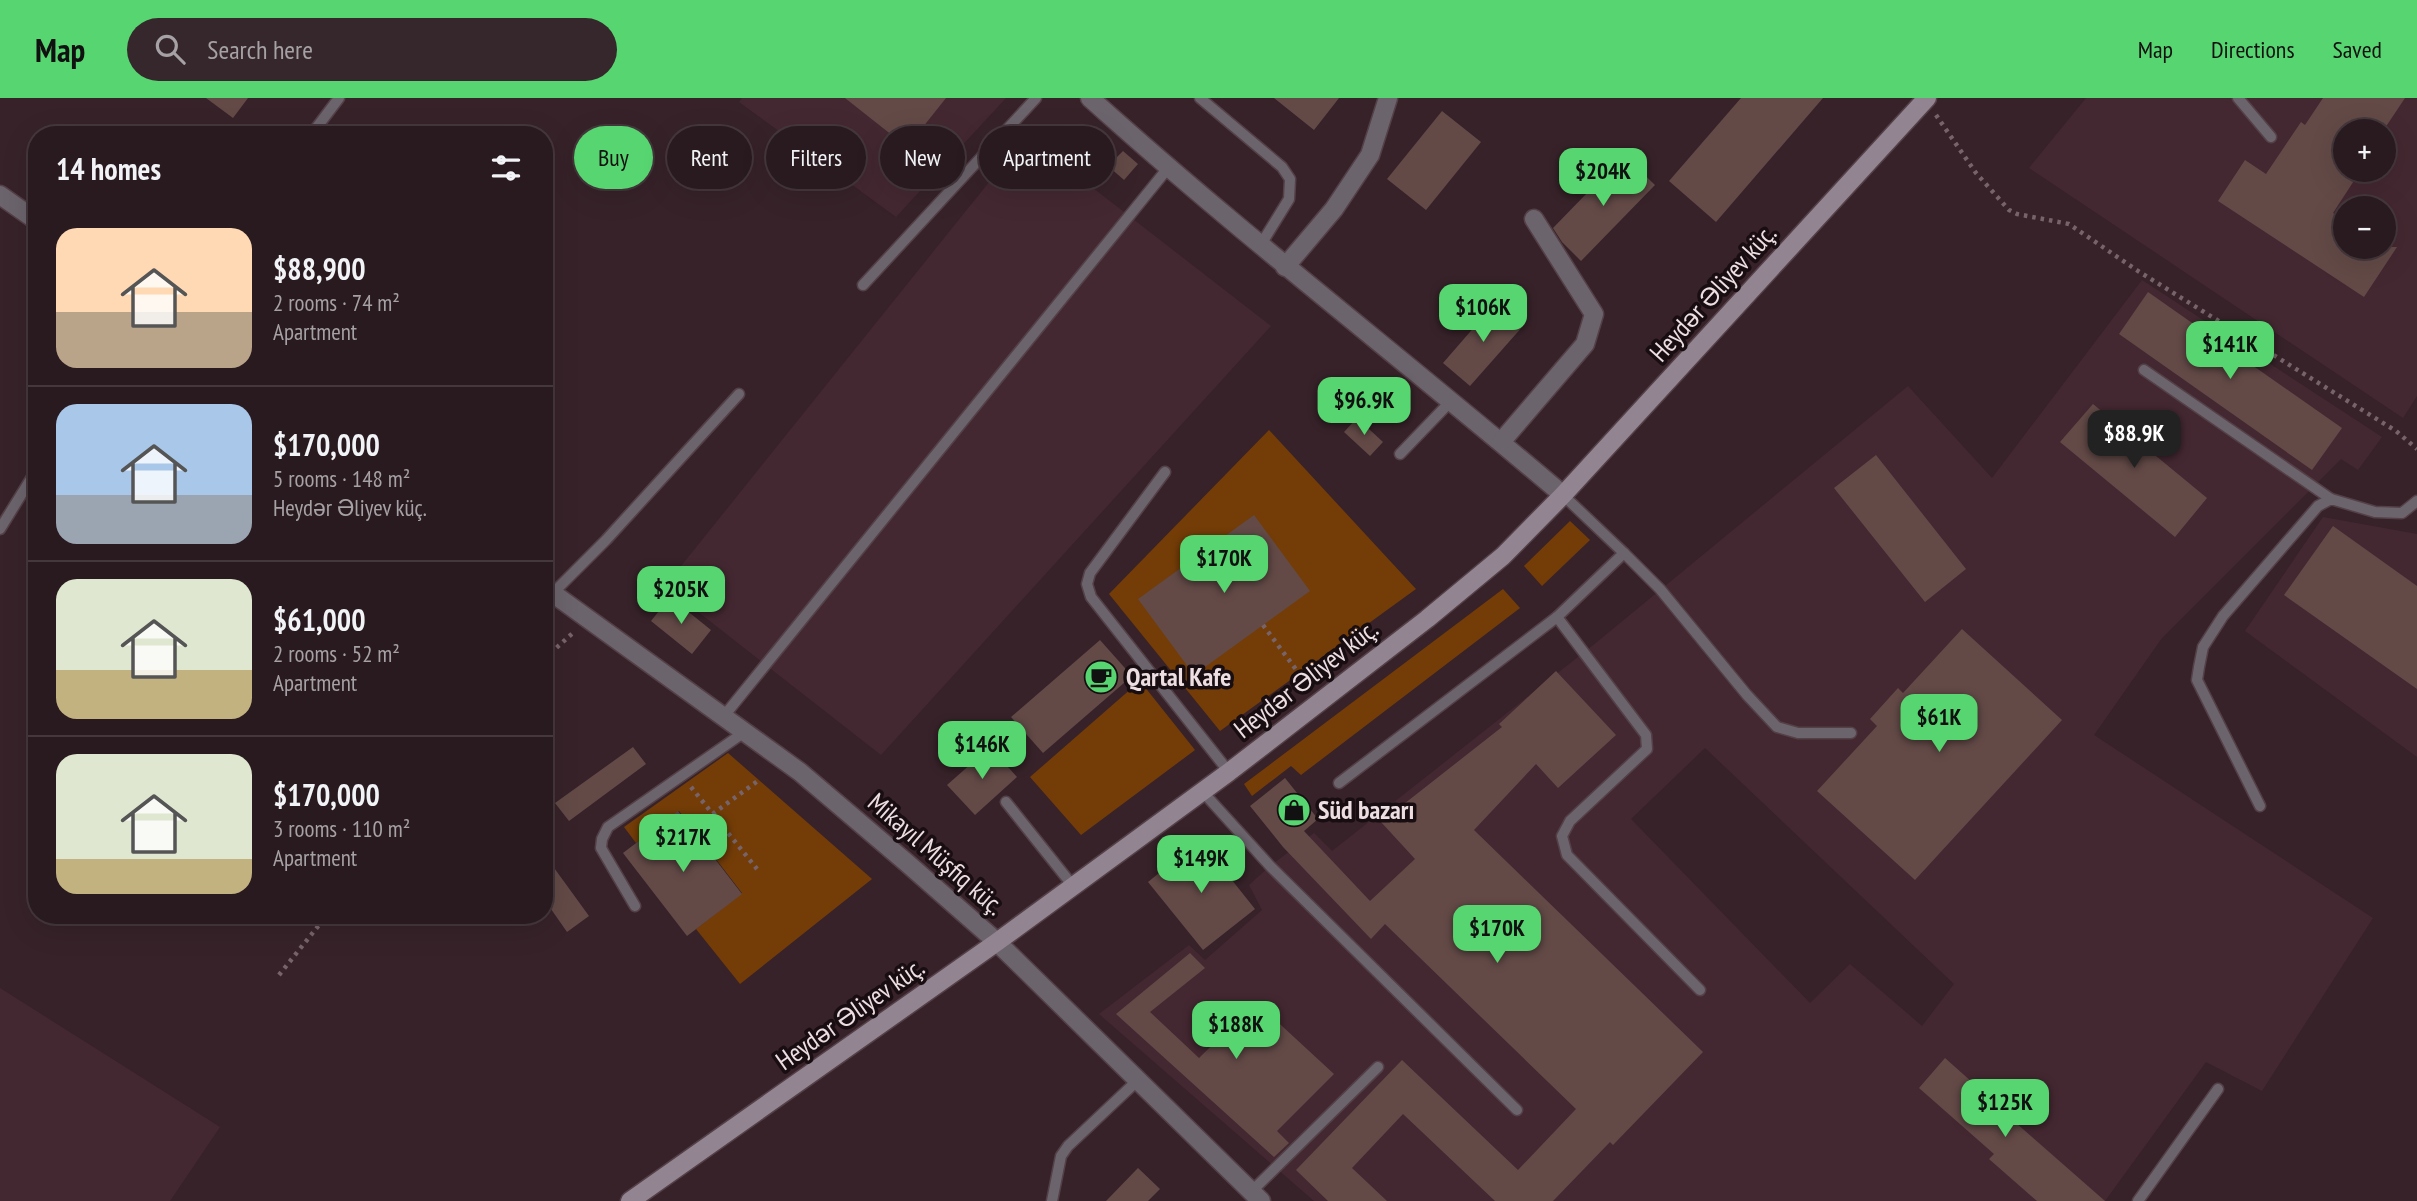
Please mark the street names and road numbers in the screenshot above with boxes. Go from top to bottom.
street label: Heydər Əliyev küç. [1642,217,1783,368]
street label: Heydər Əliyev küç. [1227,612,1384,745]
street label: Mikayıl Müşfiq küç. [861,786,1011,922]
street label: Heydər Əliyev küç. [769,950,930,1077]

